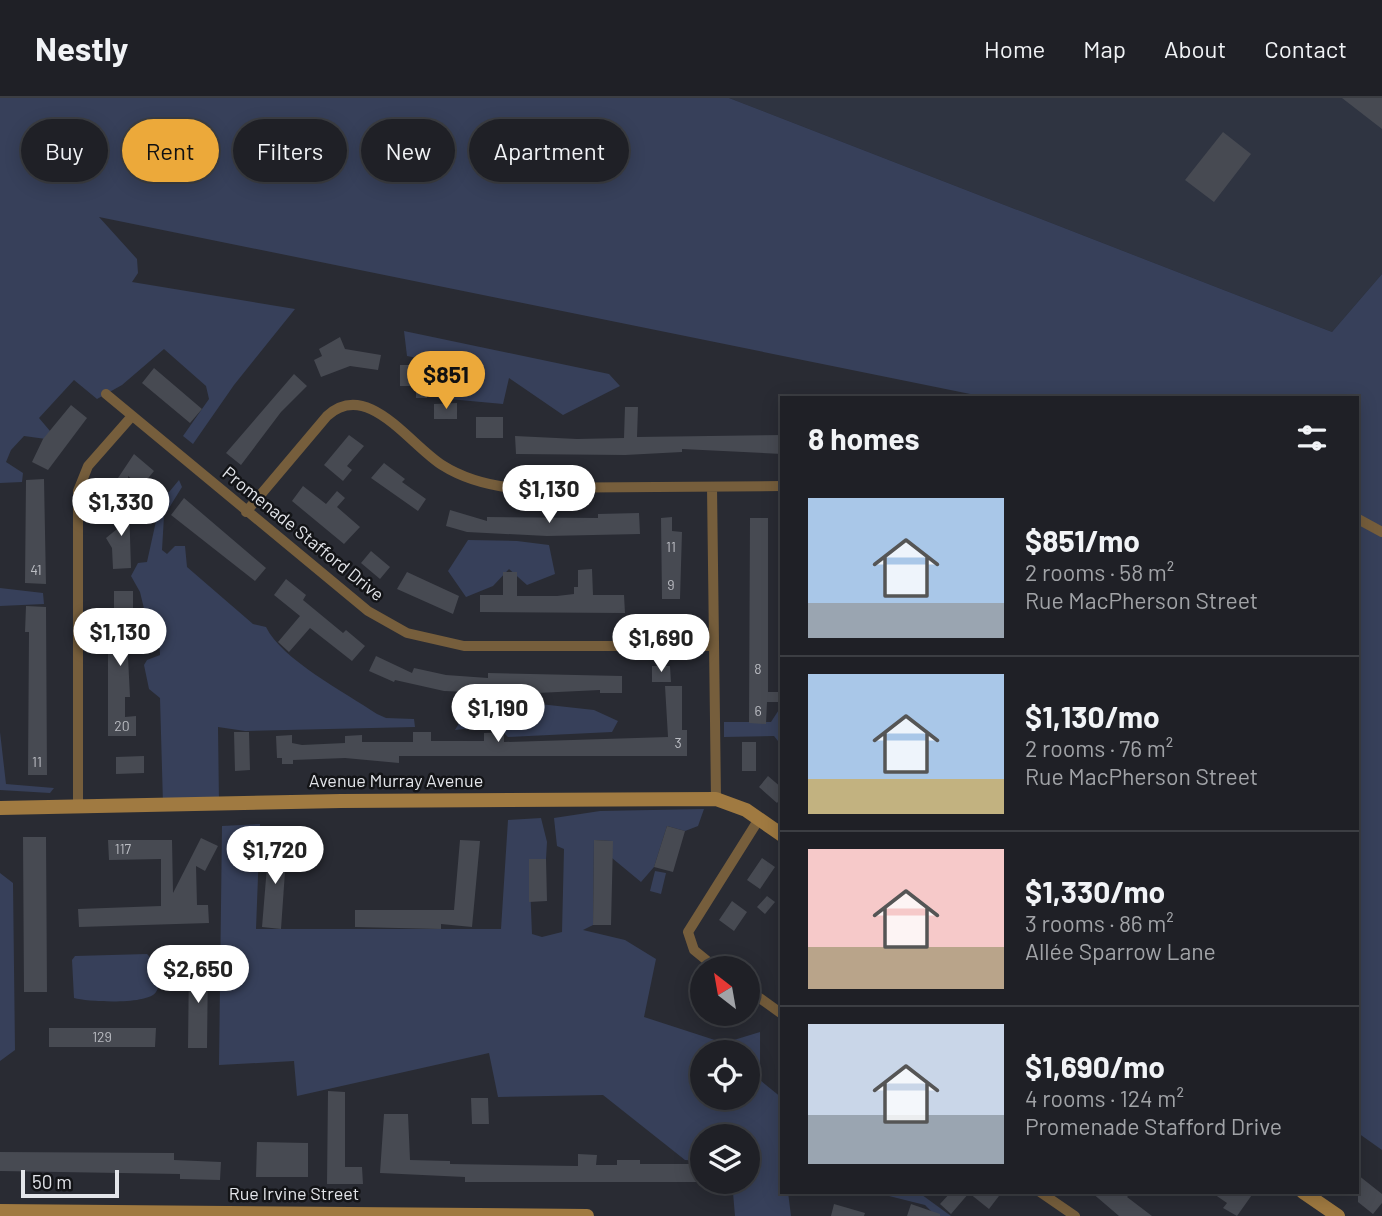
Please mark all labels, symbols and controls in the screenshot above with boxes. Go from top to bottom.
text: Nestly [35,28,129,68]
text: Home [984,34,1045,63]
text: Map [1083,34,1126,63]
text: About [1164,34,1226,63]
text: Contact [1264,34,1347,63]
chip: Buy [21,119,108,182]
chip: Rent [122,119,219,182]
chip: Filters [233,119,347,182]
chip: New [361,119,455,182]
chip: Apartment [469,119,629,182]
pin: $851 [405,352,487,411]
text: $851 [423,360,469,388]
icon: filters [1293,419,1331,457]
text: 8 homes [808,420,919,456]
street label: Promenade Stafford Drive [219,461,389,605]
pin: $1,130 [492,466,606,525]
text: $1,130 [518,474,580,502]
pin: $1,330 [64,478,178,538]
text: $1,330 [88,487,154,515]
text: $851/mo [1025,522,1140,558]
icon: home [864,526,948,610]
house number: 11 [666,538,676,555]
text: 2 rooms · 58 m² [1025,558,1174,586]
house number: 41 [30,561,42,578]
house number: 9 [667,576,675,593]
text: Rue MacPherson Street [1025,586,1258,614]
pin: $1,130 [63,608,177,668]
pin: $1,690 [604,614,718,674]
text: $1,130 [89,617,151,645]
text: $1,690 [628,623,694,651]
house number: 8 [754,660,762,677]
pin: $1,190 [441,684,555,744]
text: $1,190 [468,693,528,721]
text: $1,130/mo [1025,698,1160,734]
house number: 6 [754,702,762,719]
icon: home [864,702,948,786]
house number: 20 [114,717,130,734]
house number: 3 [674,734,682,751]
text: 2 rooms · 76 m² [1025,734,1173,762]
house number: 11 [32,753,42,770]
text: Rue MacPherson Street [1025,762,1258,790]
street label: Avenue Murray Avenue [309,769,483,791]
pin: $1,720 [218,826,332,886]
text: $1,720 [243,835,307,863]
house number: 117 [115,840,132,857]
text: $1,330/mo [1025,873,1165,909]
icon: home [864,877,948,961]
text: 3 rooms · 86 m² [1025,909,1174,937]
text: Allée Sparrow Lane [1025,937,1216,965]
pin: $2,650 [141,946,255,1005]
text: $2,650 [163,954,233,982]
north arrow [690,956,760,1026]
map controls [690,956,760,1194]
house number: 129 [92,1028,112,1045]
button: locate [690,1040,760,1110]
text: $1,690/mo [1025,1048,1165,1084]
icon: home [864,1052,948,1136]
text: 4 rooms · 124 m² [1025,1084,1184,1112]
text: Promenade Stafford Drive [1025,1112,1282,1140]
button: layers [690,1124,760,1194]
scale bar [21,1167,119,1199]
text: 50 m [32,1170,72,1193]
street label: Rue Irvine Street [229,1182,359,1204]

